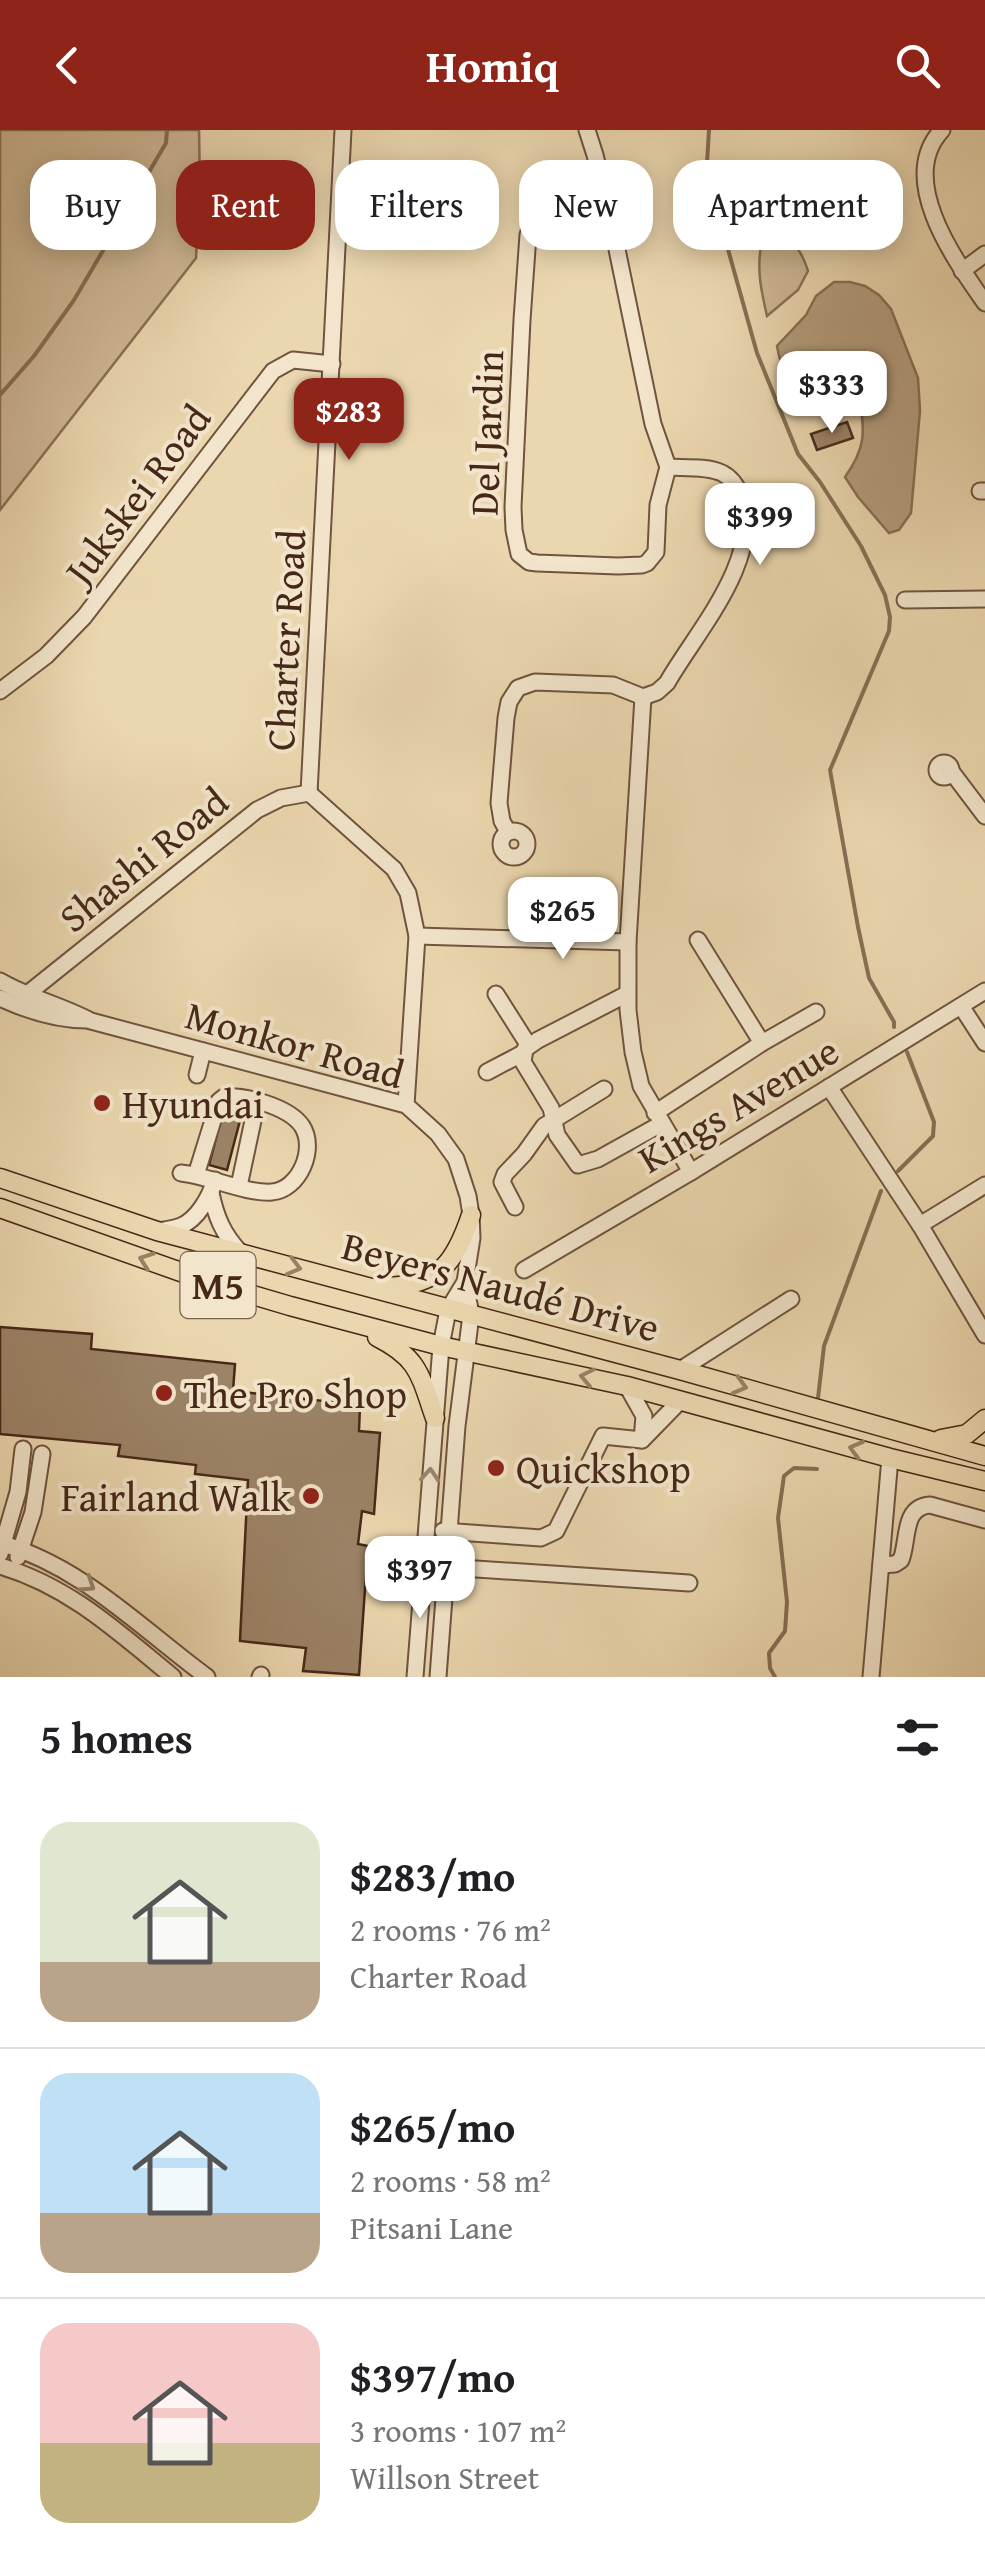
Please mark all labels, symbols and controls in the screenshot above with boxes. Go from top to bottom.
text: Homiq [426,33,559,98]
icon: back [40,38,95,93]
icon: search [890,38,945,93]
chip: Buy [30,160,156,250]
chip: Rent [176,160,315,250]
chip: Filters [335,160,499,250]
chip: New [519,160,653,250]
chip: Apartment [673,160,903,250]
street label: Del Jardin [454,349,518,517]
pin: $333 [773,351,891,436]
text: $333 [799,360,865,407]
pin: $283 [290,378,408,463]
text: $283 [316,387,382,434]
street label: Jukskei Road [47,391,225,601]
pin: $399 [701,483,819,568]
text: $399 [727,492,793,539]
street label: Charter Road [250,527,320,752]
street label: Shashi Road [46,772,241,946]
pin: $265 [504,877,622,962]
text: $265 [530,886,596,933]
street label: Monkor Road [179,985,412,1103]
street label: Kings Avenue [626,1021,850,1187]
place label: Hyundai [122,1074,264,1133]
marker: Hyundai [91,1092,113,1114]
street label: Beyers Naudé Drive [336,1215,666,1357]
one-way arrow [138,1251,155,1271]
road number: M5 [180,1252,256,1318]
one-way arrow [285,1255,302,1276]
place label: The Pro Shop [184,1364,407,1423]
one-way arrow [578,1368,595,1389]
one-way arrow [730,1375,748,1396]
marker: The Pro Shop [153,1382,175,1404]
place label: Quickshop [516,1439,691,1498]
one-way arrow [848,1439,866,1460]
marker: Quickshop [485,1457,507,1479]
place label: Fairland Walk [61,1467,292,1526]
one-way arrow [419,1467,441,1483]
marker: Fairland Walk [300,1485,322,1507]
pin: $397 [361,1536,479,1621]
text: $397 [387,1545,453,1592]
one-way arrow [77,1572,95,1591]
text: 5 homes [40,1707,193,1768]
icon: filters [890,1710,945,1765]
text: $283/mo [350,1845,515,1906]
icon: home [120,1862,240,1982]
text: 2 rooms · 76 m² [350,1906,551,1953]
text: Charter Road [350,1953,527,2000]
text: $265/mo [350,2096,515,2157]
icon: home [120,2113,240,2233]
text: 2 rooms · 58 m² [350,2157,551,2204]
text: Pitsani Lane [350,2204,513,2251]
text: $397/mo [350,2346,515,2407]
icon: home [120,2363,240,2483]
text: 3 rooms · 107 m² [350,2407,566,2454]
text: Willson Street [350,2454,539,2501]

